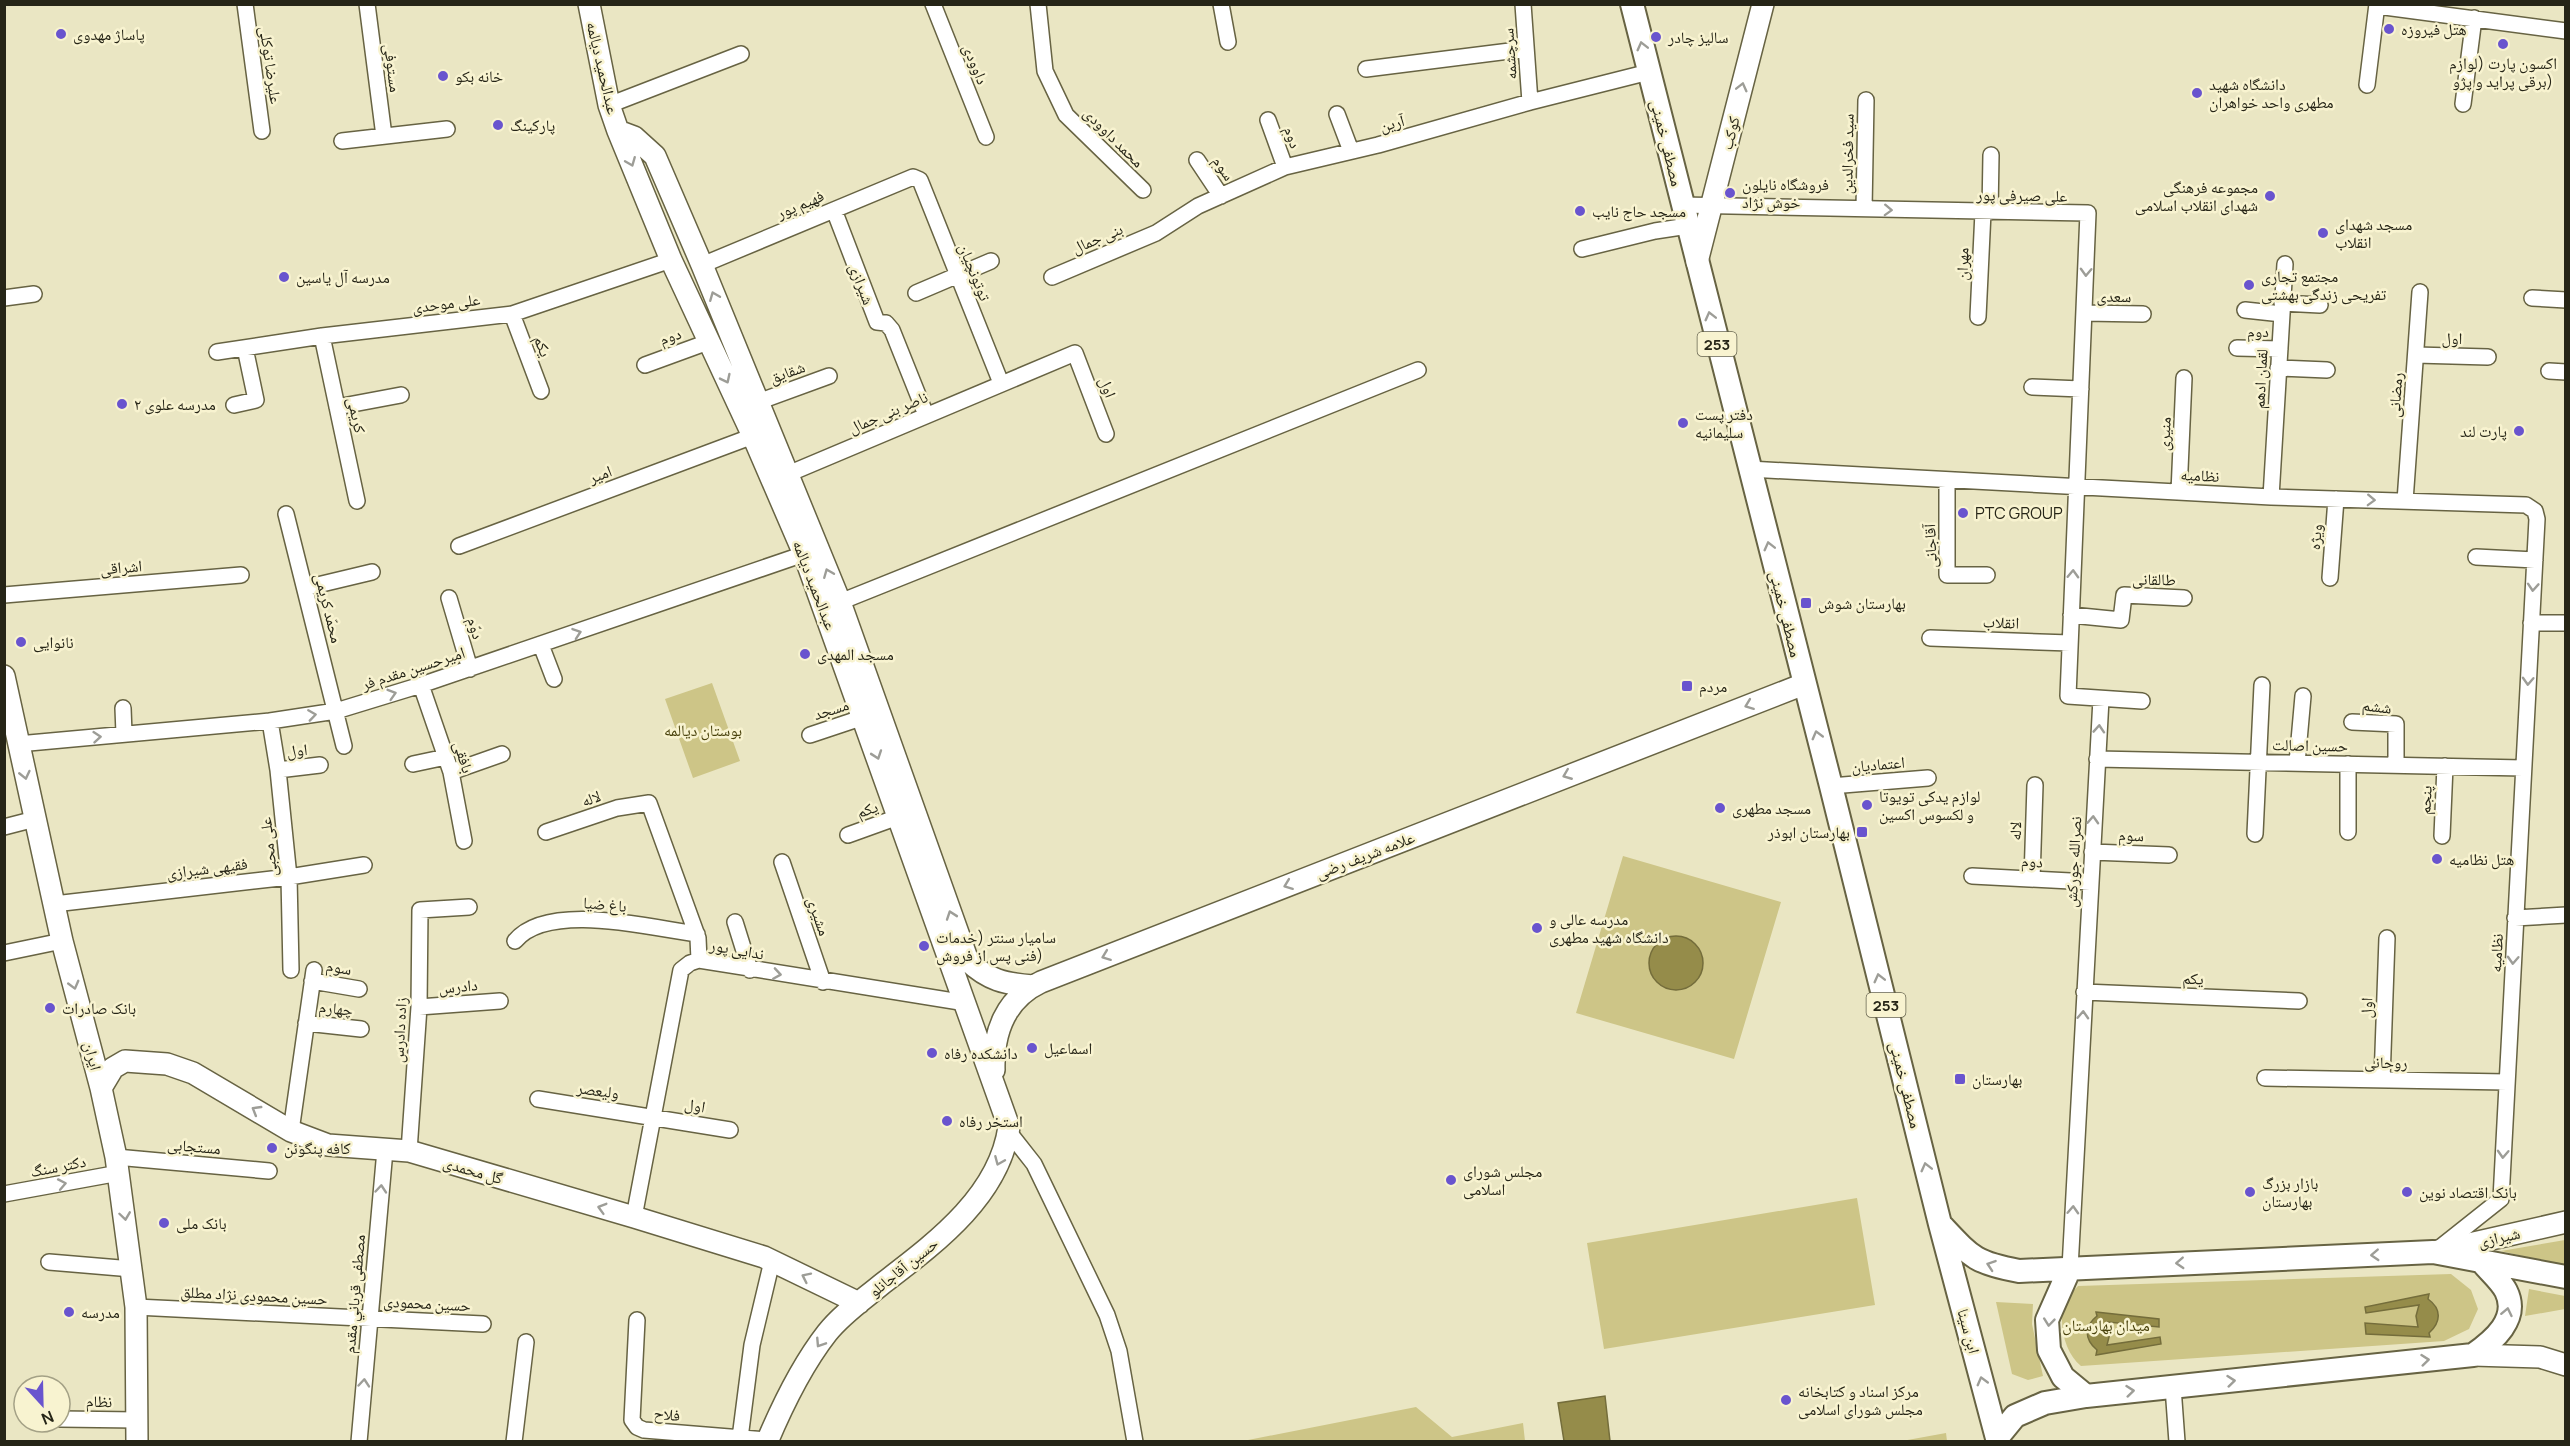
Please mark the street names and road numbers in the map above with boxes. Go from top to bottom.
street label: عبدالحمید دیالمه [582,19,624,117]
street label: علیرضا توکلی [255,25,287,105]
street label: سرچشمه [1496,27,1522,81]
street label: داوودی [958,40,994,88]
street label: مستوفی [379,42,407,94]
street label: مصطفی خمینی [1646,97,1688,189]
street label: محمد داوودی [1079,102,1149,172]
street label: آرین [1377,109,1408,137]
street label: کوکب [1715,114,1745,152]
street label: سید فخرالدین [1835,114,1859,194]
street label: دوم [1279,123,1307,151]
street label: سوم [1208,151,1240,185]
street label: علی صیرفی پور [1975,183,2068,207]
street label: فهیم پور [772,184,827,224]
street label: بنی جمال [1068,217,1126,259]
street label: توتونچیان [954,240,997,304]
street label: مهران [1950,247,1974,281]
street label: شیرازی [844,260,880,308]
street label: سعدی [2096,285,2132,307]
street label: علی موحدی [411,288,481,318]
street label: دوم [2247,320,2269,342]
street label: دوم [656,322,684,350]
street label: اول [2441,327,2463,349]
street label: یکم [529,332,557,360]
road number: 253 [1698,332,1736,356]
street label: لقمان ادهم [2247,349,2273,409]
street label: شقایق [766,355,808,389]
street label: رمضانی [2382,372,2408,418]
street label: اول [1094,373,1122,401]
street label: ناصر بنی جمال [845,385,931,439]
street label: کریمی [342,395,372,435]
street label: منیری [2152,416,2176,452]
street label: امیر [584,460,615,489]
street label: نظامیه [2180,463,2220,487]
street label: آقاجانی [1918,523,1942,568]
street label: ویژه [2303,523,2327,551]
street label: عبدالحمید دیالمه [788,537,842,633]
street label: اشراقی [99,554,143,580]
street label: مصطفی خمینی [1765,568,1807,660]
street label: طالقانی [2132,568,2176,590]
street label: محمّد کریمی [310,571,348,645]
street label: انقلاب [1982,610,2020,634]
street label: دوّم [462,614,490,642]
street label: امیرحسین مقدم فر [357,641,468,695]
street label: مسجد [810,693,852,725]
street label: ششم [2361,693,2393,719]
street label: حسین اصالت [2272,733,2348,757]
street label: اول [285,738,309,762]
street label: بافقی [449,738,479,776]
street label: اعتمادیان [1850,751,1906,777]
street label: لاله [578,785,604,811]
street label: پنجم [2413,785,2437,815]
street label: یکم [853,795,881,823]
street label: علی محبی [254,816,282,878]
street label: نصرالله جورکش [2060,816,2086,908]
street label: لاله [2004,821,2026,841]
street label: سوم [2118,824,2144,846]
street label: علامه شریف رضی [1312,826,1418,884]
street label: دوم [2020,849,2044,873]
street label: فقیهی شیرازی [165,852,249,884]
street label: باغ ضیا [582,891,628,917]
street label: مشیری [802,893,836,939]
street label: ندایی پور [707,933,766,965]
street label: نظامیه [2484,933,2508,973]
street label: سوم [324,954,354,980]
street label: یکم [2182,967,2204,989]
street label: دادرس [437,973,479,999]
road number: 253 [1866,993,1906,1017]
street label: چهارم [318,995,354,1021]
street label: زاده دادرس [386,997,412,1063]
street label: اول [2355,997,2377,1019]
street label: ایران [79,1039,107,1073]
street label: مصطفی خمینی [1885,1039,1927,1131]
street label: روحانی [2364,1051,2408,1073]
street label: ولیعصر [575,1076,620,1104]
street label: اول [683,1092,707,1118]
street label: مستجابی [166,1133,222,1159]
street label: دکتر سنگ [28,1150,88,1182]
street label: گل محمدی [440,1151,506,1189]
street label: شیرازی [2476,1221,2522,1253]
street label: حسین آقاجانلو [864,1232,942,1302]
street label: مصطفی قرباني مقدم [338,1234,372,1355]
street label: حسین محمودی نژاد مطلق [180,1280,328,1310]
street label: حسین محمودی [383,1290,471,1316]
street label: ابن سینا [1952,1306,1986,1356]
street label: نظام [86,1390,112,1412]
street label: فلاح [653,1402,681,1426]

